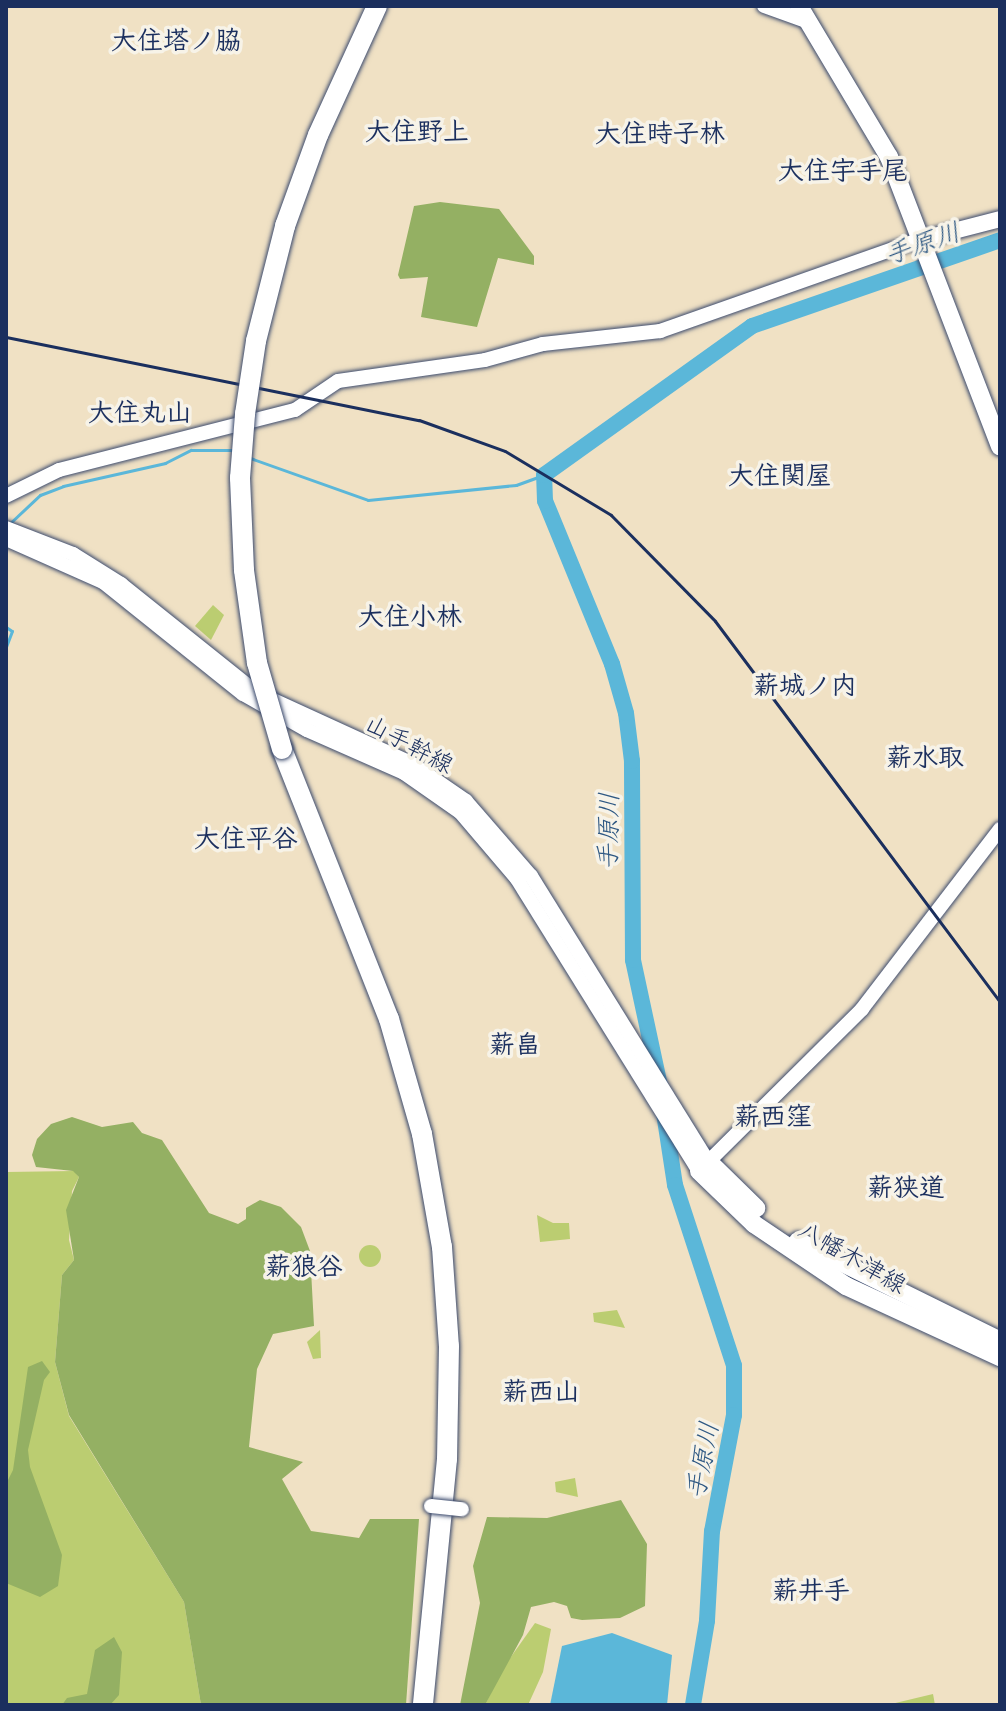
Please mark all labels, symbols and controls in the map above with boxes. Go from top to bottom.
district label: 大住塔ノ脇 [111,23,241,55]
district label: 大住野上 [365,114,469,146]
district label: 大住時子林 [595,116,725,148]
district label: 大住宇手尾 [778,153,908,185]
water label: 手原川 [880,215,964,269]
district label: 大住丸山 [88,395,192,427]
district label: 大住関屋 [728,458,832,490]
district label: 大住小林 [358,599,462,631]
district label: 薪城ノ内 [753,668,857,700]
street label: 山手幹線 [361,708,459,778]
district label: 薪水取 [886,740,964,772]
water label: 手原川 [591,792,623,870]
district label: 大住平谷 [194,821,298,853]
district label: 薪畠 [489,1027,541,1059]
district label: 薪西窪 [734,1099,812,1131]
district label: 薪狭道 [867,1170,945,1202]
street label: 八幡木津線 [794,1214,912,1298]
district label: 薪狼谷 [265,1249,343,1281]
district label: 薪西山 [502,1374,580,1406]
water label: 手原川 [678,1419,724,1501]
district label: 薪井手 [772,1573,850,1605]

